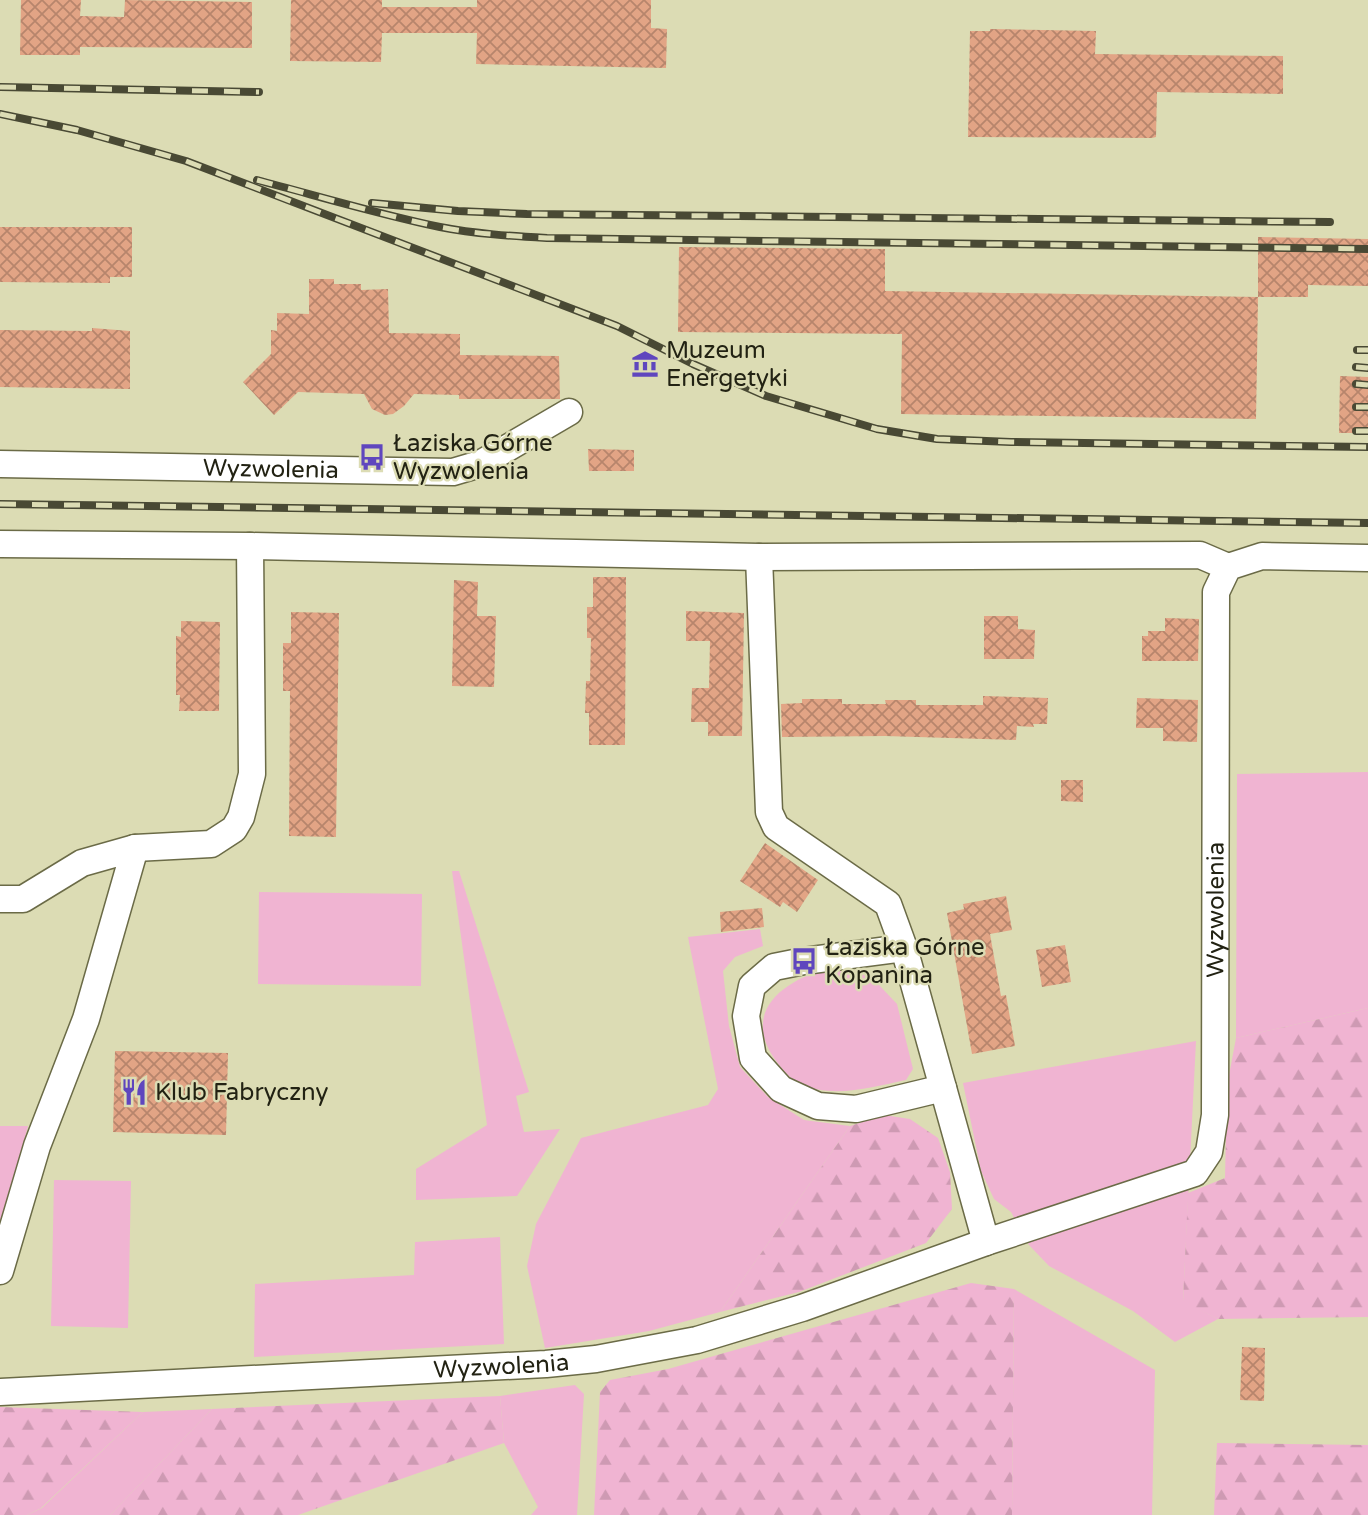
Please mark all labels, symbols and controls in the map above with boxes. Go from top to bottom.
place label: Muzeum Energetyki [666,336,788,393]
museum icon: Muzeum Energetyki [630,349,660,379]
place label: Łaziska Górne Wyzwolenia [393,429,553,486]
bus stop icon: Łaziska Górne Wyzwolenia [357,442,387,472]
street label: Wyzwolenia [203,454,339,485]
street label: Wyzwolenia [1201,842,1231,978]
place label: Łaziska Górne Kopanina [825,933,985,990]
bus stop icon: Łaziska Górne Kopanina [789,946,819,976]
restaurant icon: Klub Fabryczny [119,1077,149,1107]
place label: Klub Fabryczny [155,1078,329,1107]
street label: Wyzwolenia [433,1348,571,1385]

